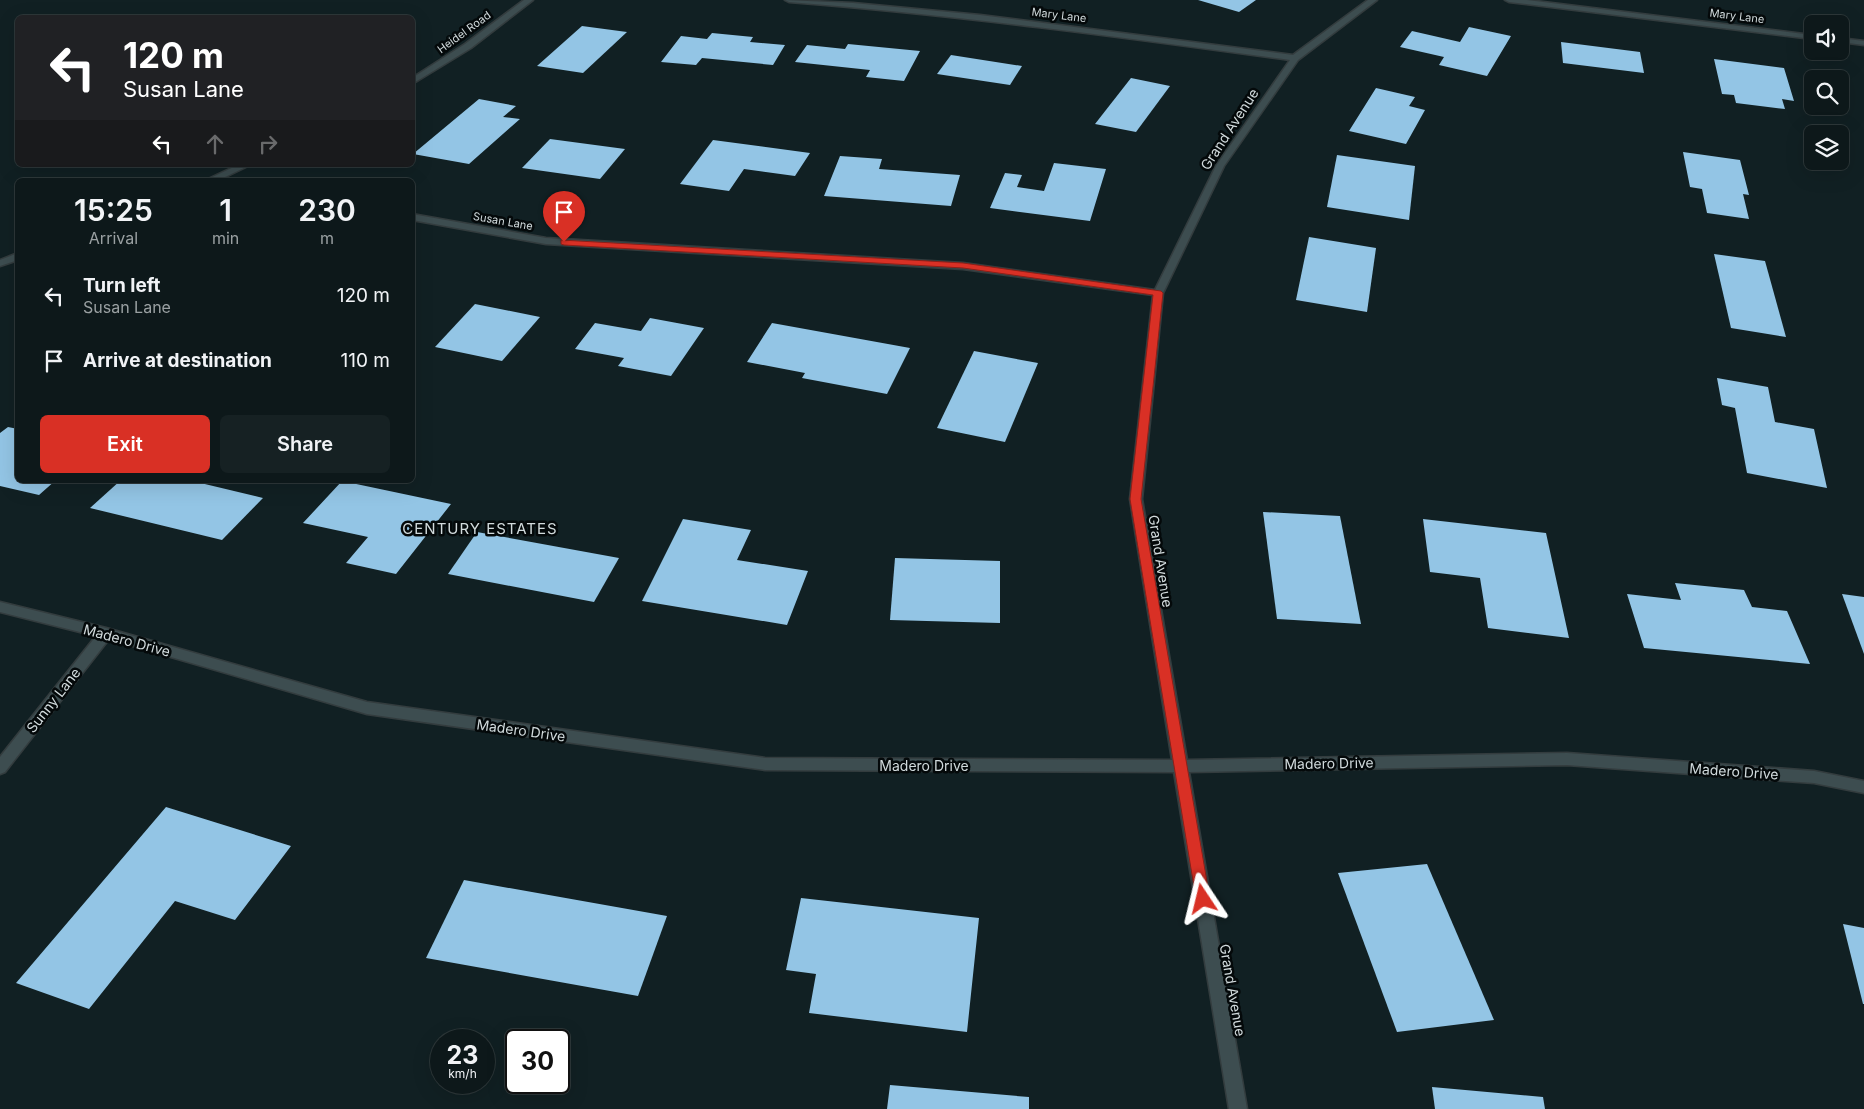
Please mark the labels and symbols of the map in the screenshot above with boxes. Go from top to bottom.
street label: Mary Lane [1031,5,1087,25]
street label: Mary Lane [1709,6,1765,26]
street label: Heidel Road [435,8,493,56]
street label: Grand Avenue [1196,85,1262,173]
pin [543,191,585,242]
street label: Susan Lane [472,209,534,233]
street label: Grand Avenue [1145,513,1177,609]
district label: CENTURY ESTATES [402,519,558,538]
street label: Madero Drive [82,620,172,660]
street label: Sunny Lane [22,664,84,736]
street label: Madero Drive [476,715,566,745]
street label: Madero Drive [1284,754,1374,772]
street label: Madero Drive [879,757,969,774]
street label: Madero Drive [1689,759,1779,783]
position arrow [1176,872,1228,924]
street label: Grand Avenue [1217,942,1249,1038]
speed limit sign: 30 [505,1029,570,1094]

